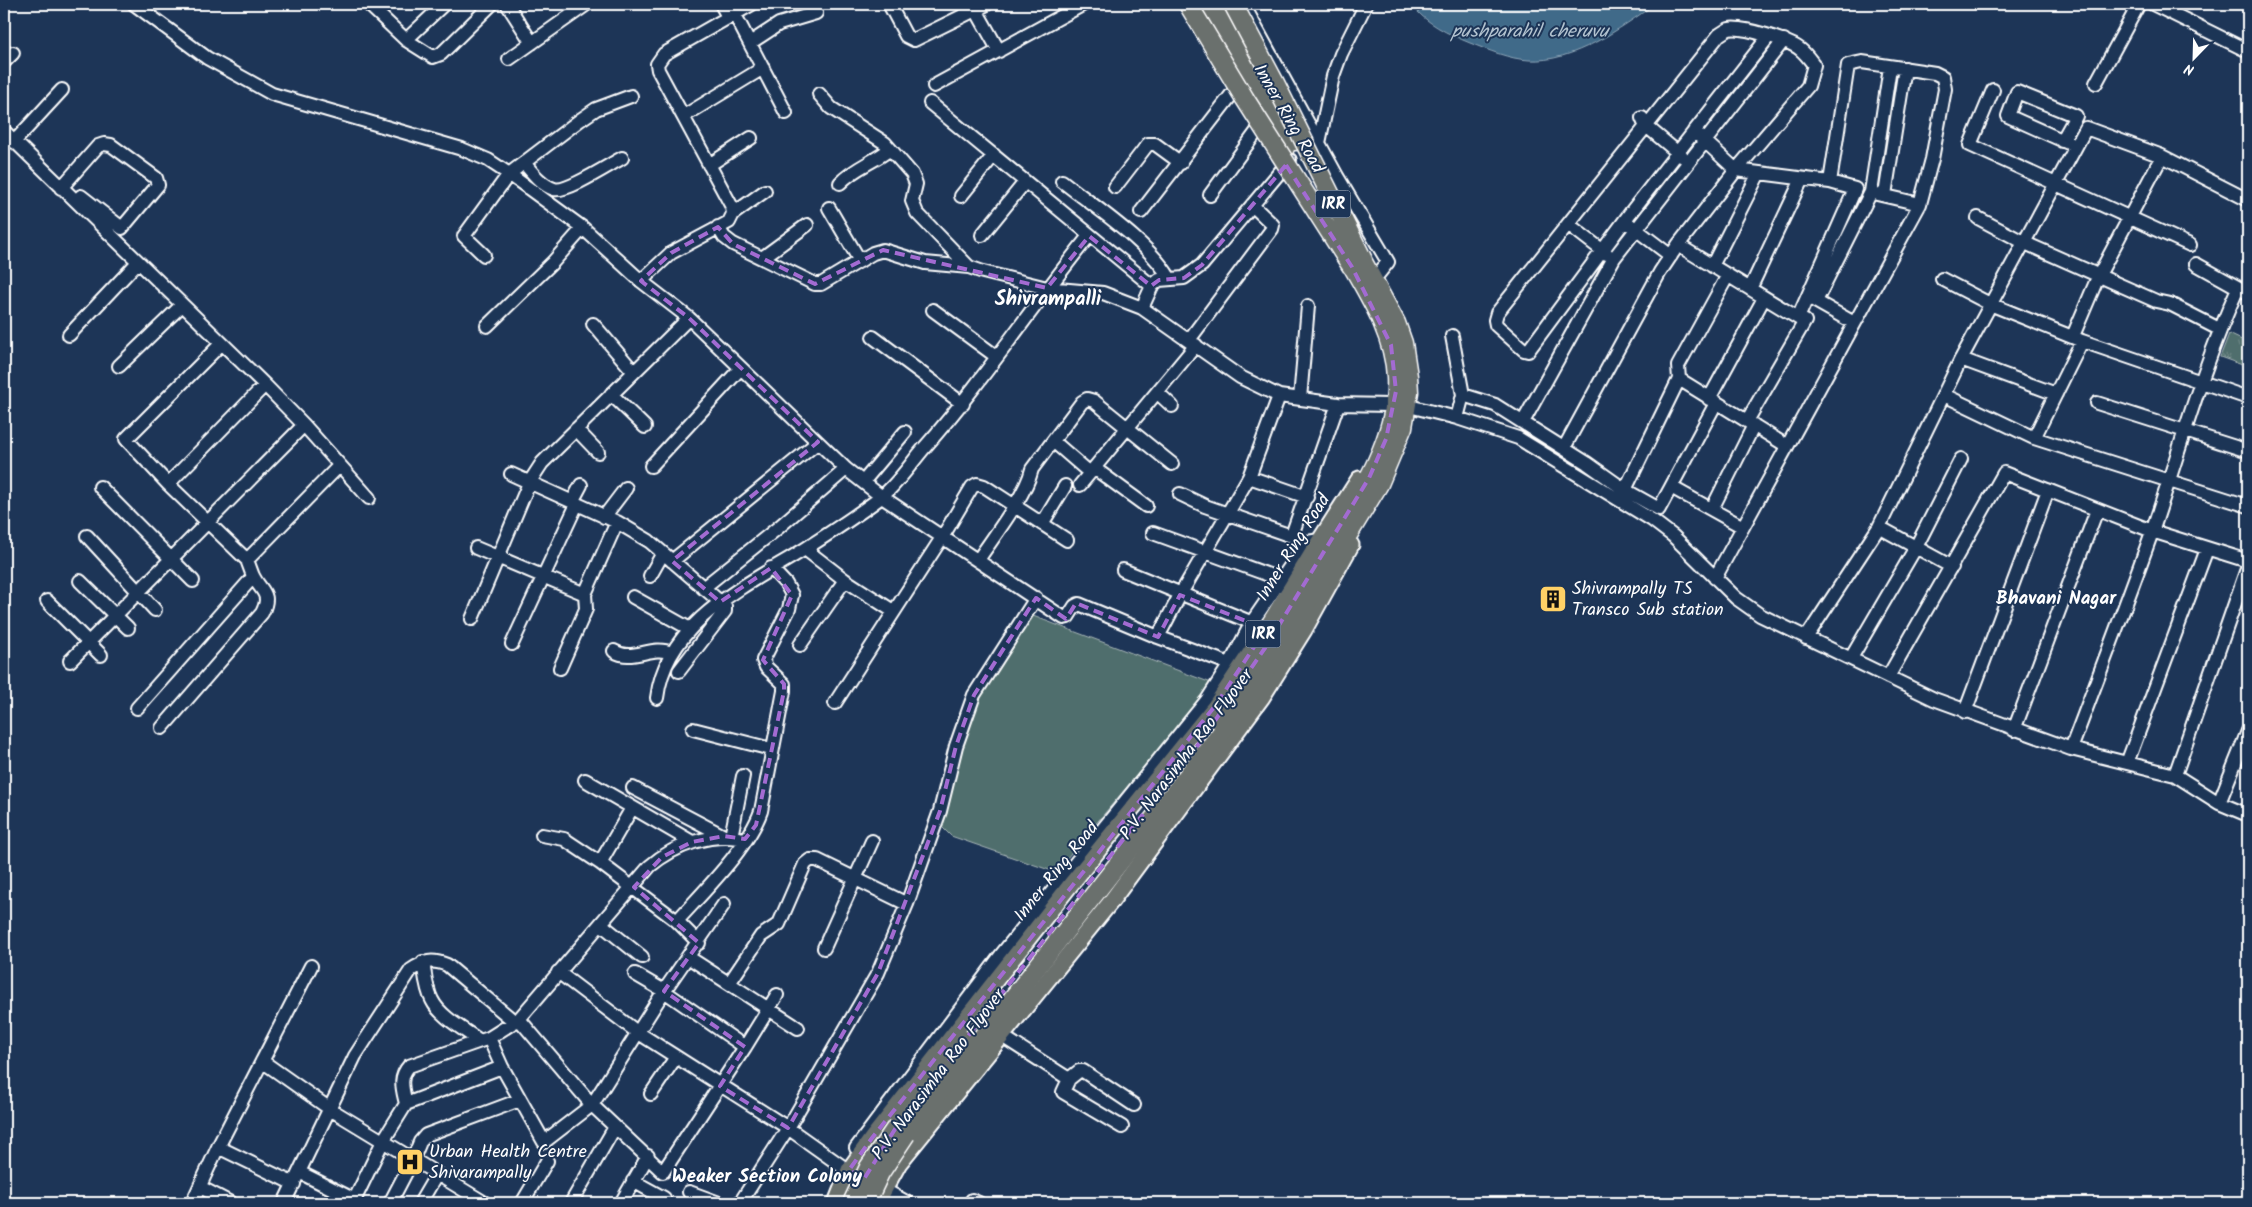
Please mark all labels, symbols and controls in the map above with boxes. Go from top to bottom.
water label: pushparahil cheruvu [1450,17,1610,47]
north arrow [2170,32,2220,82]
text: N [2181,57,2198,81]
street label: Inner Ring Road [1245,59,1332,180]
road number: IRR [1316,190,1350,218]
district label: Shivrampalli [995,284,1102,316]
street label: Inner Ring Road [1249,488,1339,608]
place label: Shivrampally TS Transco Sub station [1572,575,1724,625]
building icon: Shivrampally TS Transco Sub station [1538,584,1568,614]
district label: Bhavani Nagar [1996,584,2117,614]
road number: IRR [1246,620,1280,648]
street label: P.V. Narasimha Rao Flyover [1113,662,1262,847]
street label: Inner Ring Road [1007,815,1107,929]
street label: P.V. Narasimha Rao Flyover [865,982,1014,1167]
place label: Urban Health Centre Shivarampally [429,1138,587,1188]
hospital icon: Urban Health Centre Shivarampally [395,1147,425,1177]
district label: Weaker Section Colony [672,1162,862,1192]

